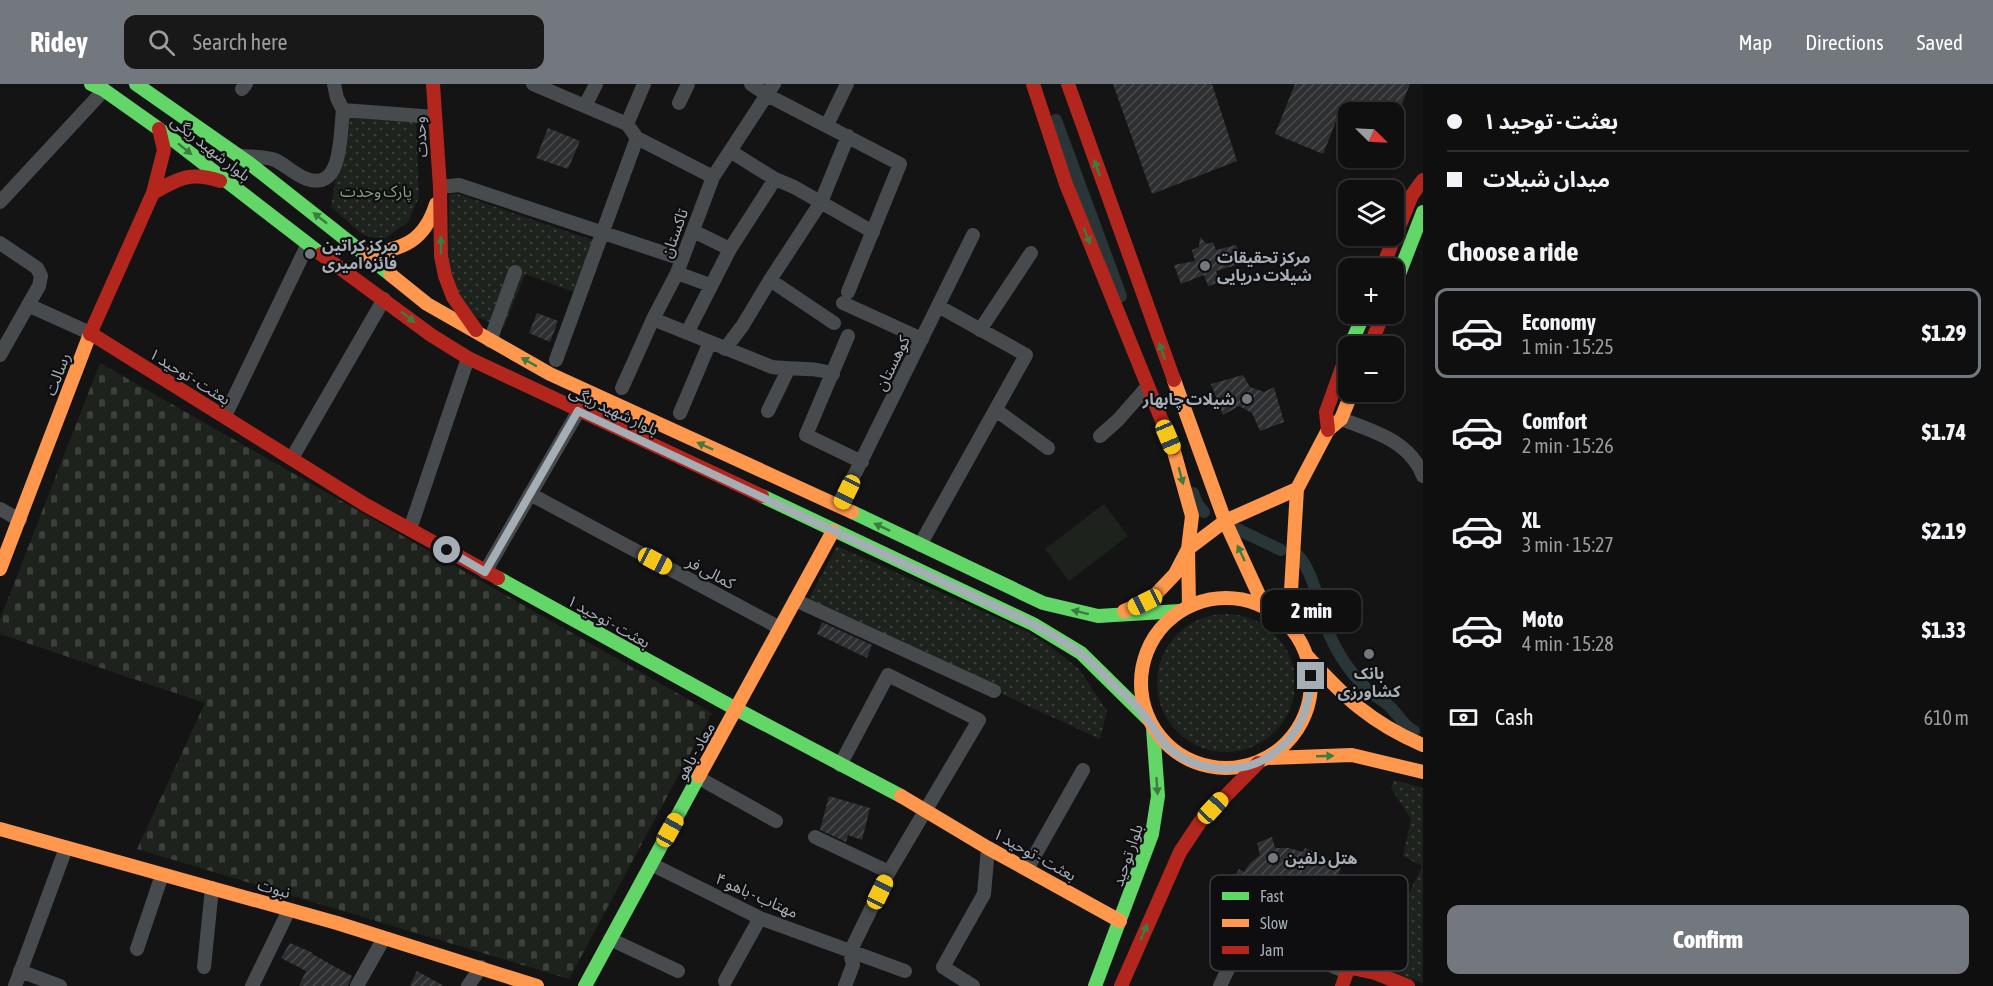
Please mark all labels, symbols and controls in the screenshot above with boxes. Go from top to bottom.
search box [124,15,544,69]
text: Ridey [30,26,88,58]
icon: search [145,26,178,59]
text: Search here [193,29,288,55]
text: Map [1738,30,1772,54]
text: Directions [1805,30,1884,54]
text: Saved [1917,30,1963,54]
north arrow [1338,102,1404,168]
map controls [1338,102,1404,402]
text: بعثت - توحید ۱ [1483,108,1618,134]
street label: بلوار شهید ریگی [167,111,254,185]
street label: وحدت [410,116,431,158]
one-way arrow [177,143,193,156]
one-way arrow [1092,158,1102,176]
text: میدان شیلات [1483,166,1610,192]
button: layers [1338,180,1404,246]
park label: پارک وحدت [340,182,412,202]
street label: تاکستان [657,206,692,260]
one-way arrow [312,213,327,225]
one-way arrow [1082,227,1092,245]
one-way arrow [436,235,446,254]
place label: مرکز کراتین فائزه امیری [322,236,398,273]
text: Choose a ride [1447,236,1579,267]
marker: مرکز کراتین فائزه امیری [303,247,317,261]
place label: مرکز تحقیقات شیلات دریایی [1217,248,1312,285]
button: + [1338,258,1404,324]
marker: مرکز تحقیقات شیلات دریایی [1198,259,1212,273]
icon: car [1450,306,1504,360]
text: Economy [1522,309,1596,335]
one-way arrow [400,311,416,324]
text: $1.29 [1922,320,1966,346]
street label: کوهستان [871,332,914,394]
text: 1 min · 15:25 [1522,335,1614,358]
button: − [1338,336,1404,402]
one-way arrow [1157,342,1167,360]
street label: بعثت - توحید ۱ [146,344,234,409]
street label: رسالت [41,350,74,398]
one-way arrow [520,357,537,367]
street label: بلوار شهید ریگی [566,382,661,439]
place label: شیلات چابهار [1142,390,1235,410]
marker: شیلات چابهار [1240,392,1254,406]
icon: car [1450,405,1504,459]
text: Comfort [1522,408,1587,434]
car [1153,417,1183,457]
text: $1.74 [1922,419,1966,445]
text: 2 min · 15:26 [1522,434,1614,457]
one-way arrow [695,441,713,451]
one-way arrow [1176,467,1186,485]
car [831,472,863,512]
icon: car [1450,504,1504,558]
text: XL [1522,507,1540,533]
text: $2.19 [1922,518,1966,544]
one-way arrow [874,522,891,531]
text: 3 min · 15:27 [1522,533,1614,556]
route start [433,536,460,563]
one-way arrow [1236,544,1245,561]
car [635,545,675,577]
street label: کمالی فر [682,551,739,593]
car [1125,586,1165,618]
callout: 2 min [1262,589,1360,631]
street label: بعثت - توحید ۱ [564,591,654,652]
text: 2 min [1291,599,1332,622]
icon: car [1450,603,1504,657]
one-way arrow [1071,606,1089,616]
text: Moto [1522,606,1564,632]
text: $1.33 [1922,617,1966,643]
text: 4 min · 15:28 [1522,632,1614,655]
marker: بانک کشاورزی [1362,647,1376,661]
route end [1297,662,1324,689]
place label: بانک کشاورزی [1338,664,1401,701]
icon: cash [1447,701,1480,734]
text: Cash [1495,704,1534,730]
text: 610 m [1924,706,1969,729]
street label: معاد - باهو [672,719,719,783]
one-way arrow [1316,752,1335,761]
one-way arrow [1152,777,1162,796]
car [1194,789,1232,827]
car [653,810,687,850]
street label: بلوار توحید [1108,821,1147,889]
street label: بعثت - توحید ۱ [990,824,1080,885]
place label: هتل دلفین [1285,849,1358,868]
marker: هتل دلفین [1266,851,1280,865]
street label: مهتاب - باهو ۴ [713,869,801,922]
car [864,872,896,912]
street label: نبوت [255,875,292,902]
legend [1210,875,1408,971]
text: Fast [1260,887,1284,905]
button: Confirm [1447,905,1969,974]
text: Slow [1260,914,1288,932]
one-way arrow [1140,924,1149,941]
text: Jam [1260,941,1284,959]

